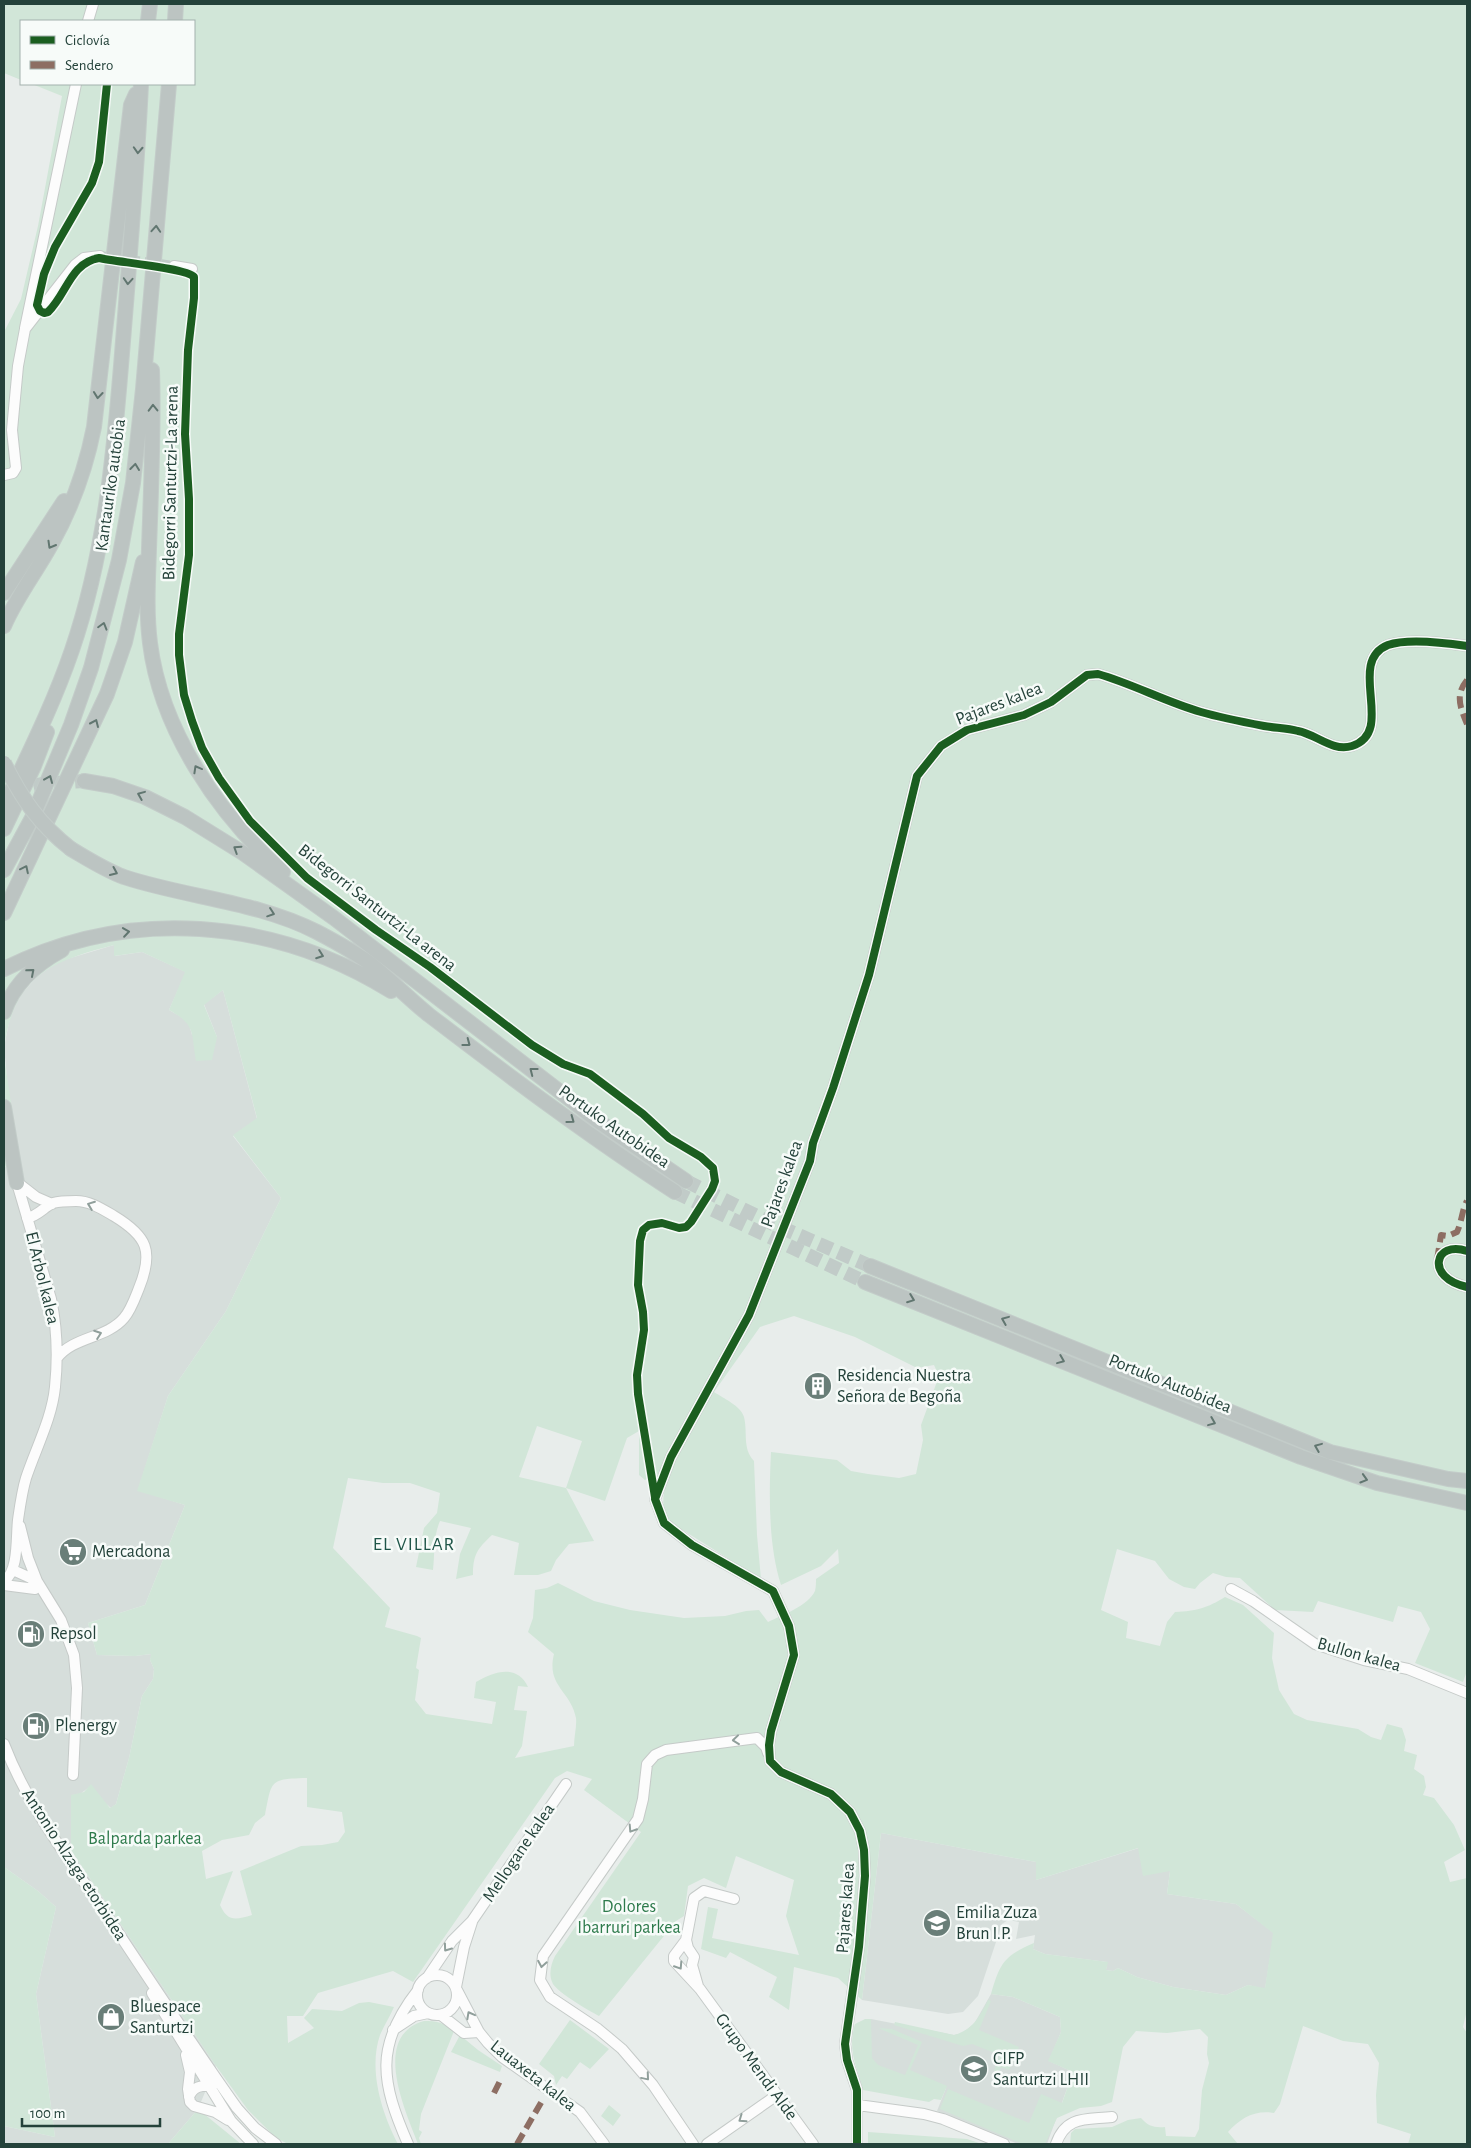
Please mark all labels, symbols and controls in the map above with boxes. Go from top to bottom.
legend [20,20,195,85]
text: Ciclovía [65,33,110,48]
text: Sendero [65,58,113,73]
one-way arrow [132,146,143,154]
one-way arrow [151,225,162,233]
one-way arrow [122,277,133,285]
street label: Bidegorri Santurtzi-La arena [160,385,182,581]
one-way arrow [93,391,104,399]
one-way arrow [148,403,159,411]
street label: Kantauriko autobia [93,418,129,552]
one-way arrow [129,463,140,471]
one-way arrow [47,540,57,549]
one-way arrow [97,622,108,631]
street label: Pajares kalea [953,679,1045,729]
one-way arrow [88,719,99,728]
one-way arrow [193,765,203,774]
one-way arrow [42,775,53,784]
one-way arrow [137,791,146,802]
street label: Bidegorri Santurtzi-La arena [295,841,459,975]
one-way arrow [233,846,243,855]
one-way arrow [19,865,29,874]
one-way arrow [109,866,118,876]
one-way arrow [266,907,274,917]
one-way arrow [122,927,131,937]
one-way arrow [315,949,324,959]
one-way arrow [25,969,34,978]
one-way arrow [461,1037,470,1046]
one-way arrow [529,1068,538,1077]
street label: Portuko Autobidea [555,1082,673,1172]
one-way arrow [565,1114,575,1123]
street label: Pajares kalea [758,1138,806,1230]
one-way arrow [87,1201,96,1211]
street label: El Arbol kalea [22,1230,62,1326]
one-way arrow [906,1293,915,1303]
one-way arrow [1001,1316,1010,1327]
one-way arrow [93,1330,102,1340]
street label: Portuko Autobidea [1106,1351,1234,1417]
one-way arrow [1057,1355,1065,1365]
place label: Residencia Nuestra Señora de Begoña [837,1367,971,1406]
building icon: Residencia Nuestra Señora de Begoña [803,1371,833,1401]
one-way arrow [1207,1415,1216,1426]
one-way arrow [1314,1442,1323,1453]
one-way arrow [1359,1473,1368,1483]
district label: EL VILLAR [373,1535,455,1554]
supermarket icon: Mercadona [58,1537,88,1567]
place label: Mercadona [92,1543,171,1561]
fuel station icon: Repsol [16,1619,46,1649]
place label: Repsol [50,1625,97,1643]
street label: Bullon kalea [1315,1635,1403,1675]
fuel station icon: Plenergy [21,1711,51,1741]
place label: Plenergy [55,1717,117,1735]
one-way arrow [732,1734,740,1745]
street label: Antonio Alzaga etorbidea [18,1786,130,1944]
street label: Mellogane kalea [480,1801,558,1905]
one-way arrow [628,1824,638,1833]
park label: Balparda parkea [88,1830,202,1848]
street label: Pajares kalea [834,1862,858,1954]
park label: Dolores Ibarruri parkea [577,1898,681,1937]
place label: Emilia Zuza Brun I.P. [956,1904,1037,1943]
school or university icon: Emilia Zuza Brun I.P. [922,1908,952,1938]
one-way arrow [444,1942,453,1952]
one-way arrow [538,1959,548,1968]
one-way arrow [672,1961,682,1970]
place label: Bluespace Santurtzi [130,1998,201,2037]
shop icon: Bluespace Santurtzi [96,2002,126,2032]
street label: Grupo Mendi Alde [711,2010,801,2124]
one-way arrow [466,2011,476,2020]
street label: Lauaxeta kalea [487,2037,579,2115]
place label: CIFP Santurtzi LHII [993,2050,1089,2089]
school or university icon: CIFP Santurtzi LHII [959,2054,989,2084]
one-way arrow [641,2071,649,2080]
scale bar [22,2096,160,2128]
text: 100 m [30,2106,65,2121]
one-way arrow [738,2113,747,2122]

